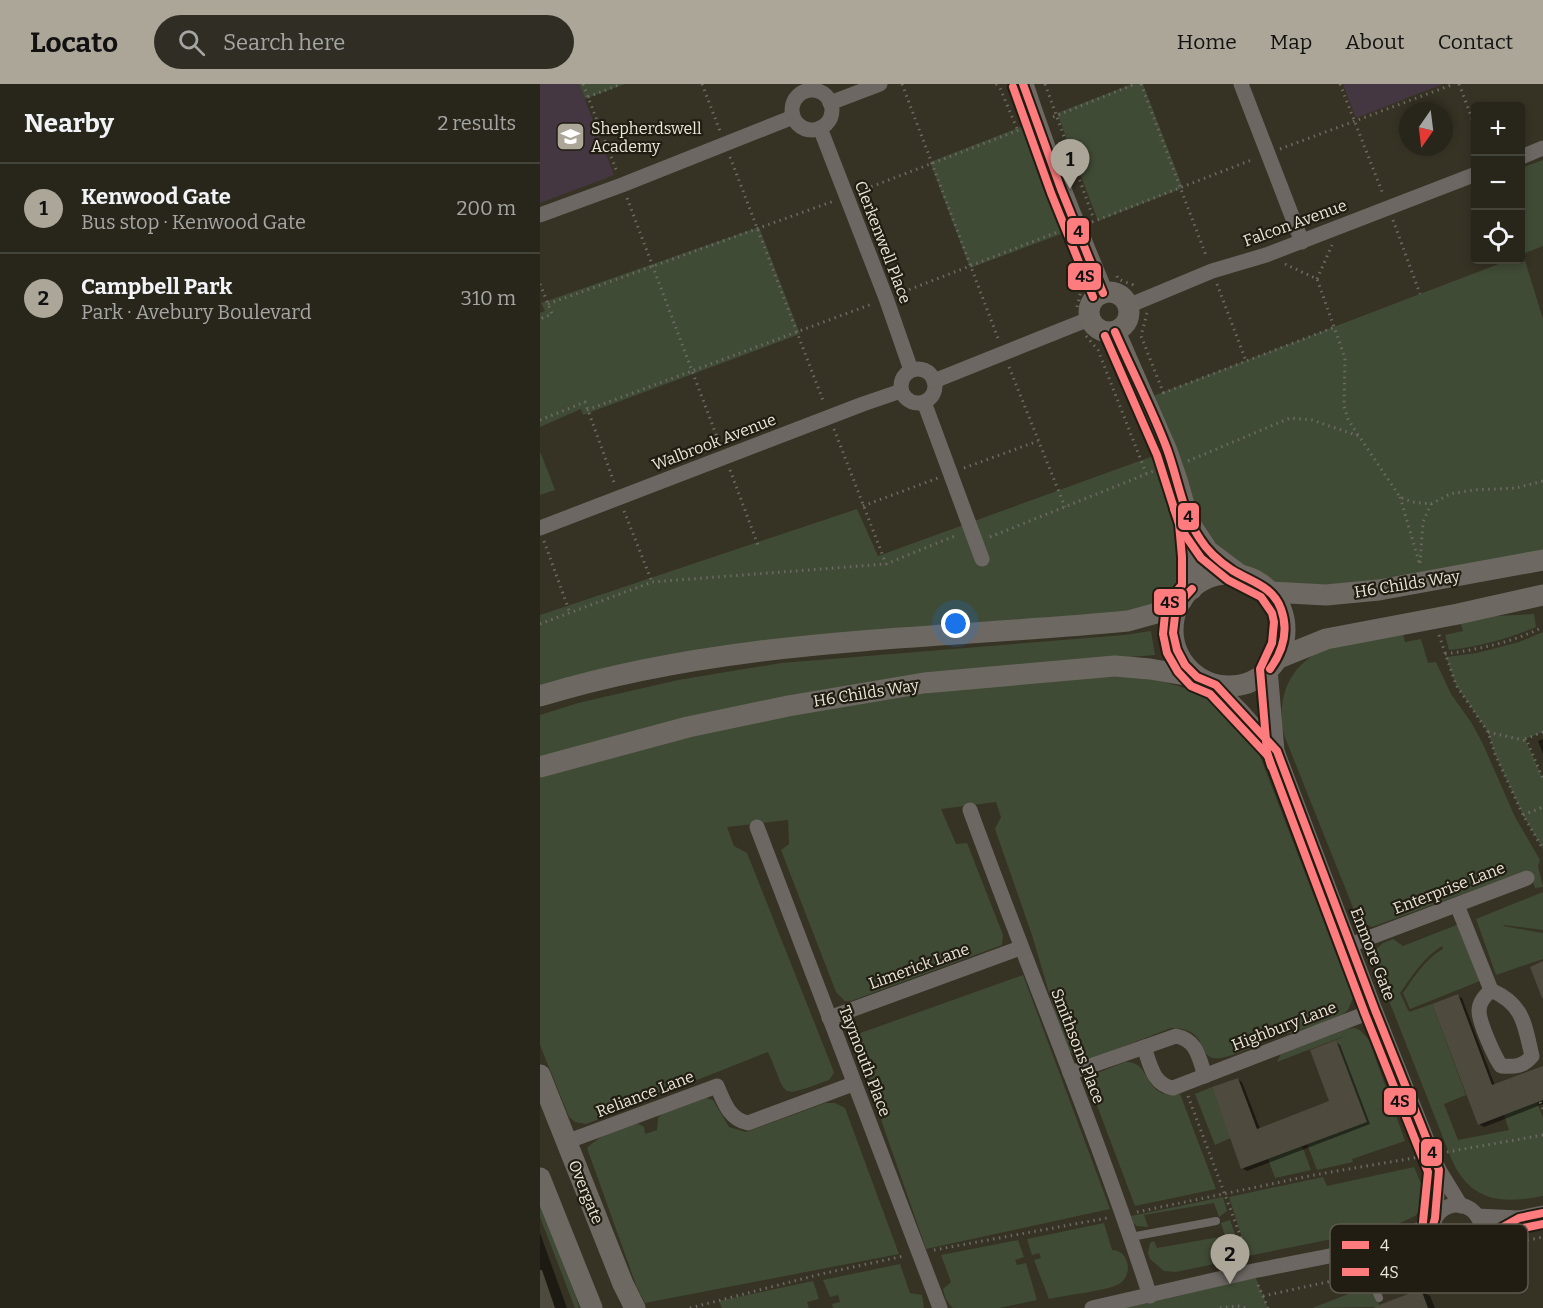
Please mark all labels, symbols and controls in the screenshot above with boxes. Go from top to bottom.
search box [154,15,574,69]
text: Locato [30,26,118,59]
icon: search [175,26,208,59]
text: Search here [223,29,345,56]
text: Home [1177,29,1237,55]
text: Map [1270,29,1312,55]
text: About [1345,29,1405,55]
text: Contact [1438,29,1513,55]
north arrow [1399,102,1453,156]
map controls [1471,102,1525,264]
button: + [1471,102,1525,156]
text: Nearby [24,108,114,139]
text: 2 results [437,111,516,135]
place label: Shepherdswell Academy [591,119,702,156]
school or university icon: Shepherdswell Academy [554,121,586,153]
pin: 1 [1050,140,1090,189]
button: − [1471,156,1525,210]
street label: Clerkenwell Place [851,178,915,306]
text: Kenwood Gate [81,183,231,210]
text: 1 [39,196,48,220]
text: 200 m [456,196,516,220]
street label: Falcon Avenue [1241,196,1349,250]
text: Bus stop · Kenwood Gate [81,210,306,234]
button: locate [1471,210,1525,264]
line badge: 4 [1066,217,1090,245]
text: 4 [1073,222,1083,241]
line badge: 4S [1067,262,1102,291]
text: 4S [1075,267,1095,286]
text: Campbell Park [81,273,232,300]
text: 2 [38,286,49,310]
text: 310 m [461,286,516,310]
text: Park · Avebury Boulevard [81,300,312,324]
street label: Walbrook Avenue [649,410,779,474]
line badge: 4 [1177,502,1200,531]
text: 4 [1183,507,1193,526]
street label: H6 Childs Way [1353,566,1462,602]
line badge: 4S [1153,588,1187,616]
text: 4S [1160,593,1180,612]
your location [941,609,970,638]
street label: H6 Childs Way [812,675,921,711]
street label: Enterprise Lane [1390,858,1508,918]
street label: Enmore Gate [1347,905,1399,1003]
street label: Limerick Lane [866,939,972,993]
street label: Smithsons Place [1047,986,1109,1106]
street label: Highbury Lane [1229,997,1339,1055]
street label: Taymouth Place [835,1003,895,1119]
street label: Reliance Lane [593,1067,697,1121]
line badge: 4S [1383,1087,1417,1116]
text: 4S [1390,1092,1410,1111]
line badge: 4 [1420,1138,1443,1167]
text: 4 [1427,1143,1437,1162]
street label: Overgate [565,1157,607,1227]
legend [1330,1224,1528,1293]
pin: 2 [1210,1234,1250,1284]
text: 4 [1380,1236,1390,1255]
text: 4S [1380,1263,1399,1282]

